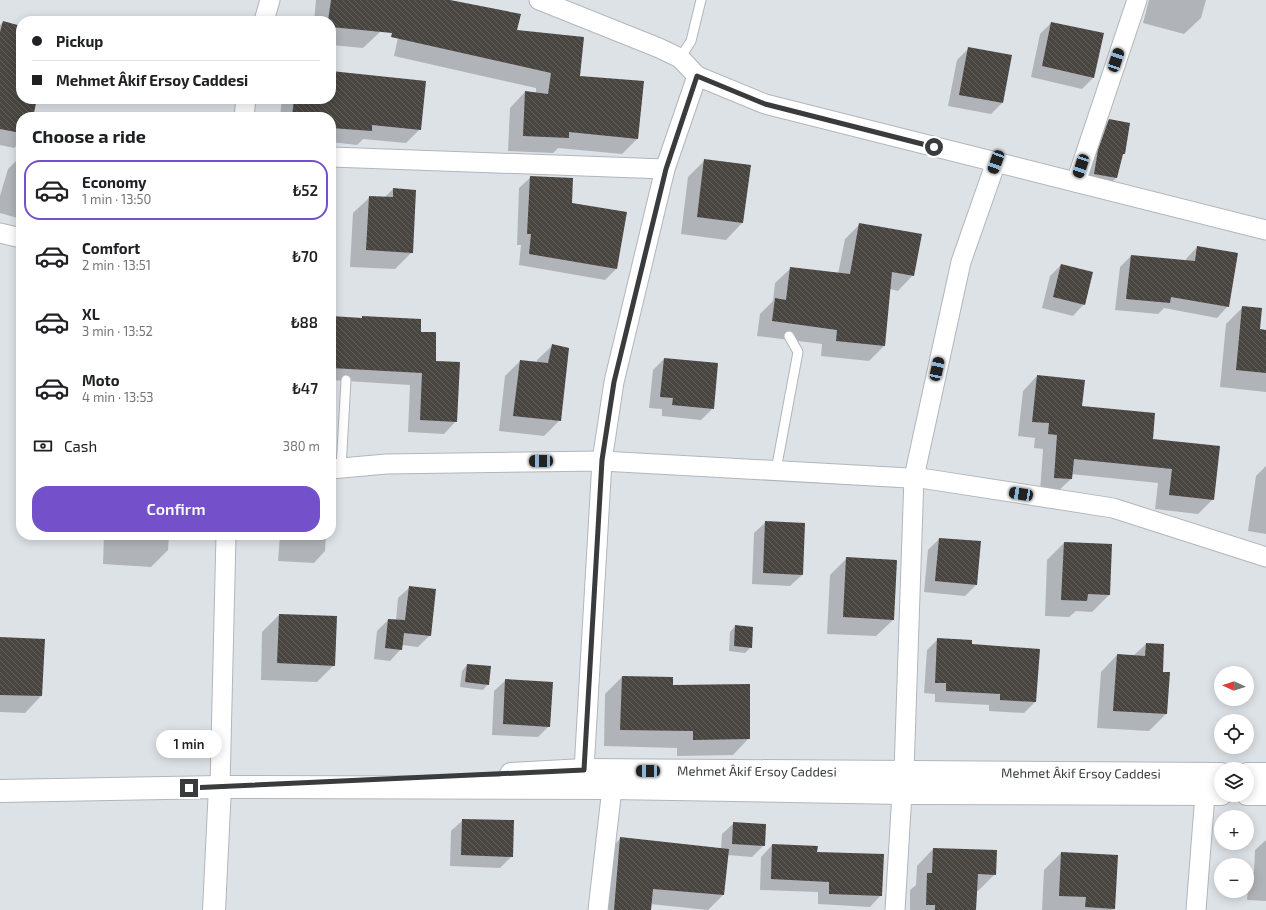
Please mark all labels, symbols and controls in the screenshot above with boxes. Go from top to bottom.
text: Pickup [56,32,103,50]
car [1107,47,1125,73]
text: Mehmet Âkif Ersoy Caddesi [56,71,248,89]
text: Choose a ride [32,125,146,147]
route start [925,138,943,156]
car [986,149,1006,175]
car [1072,153,1090,179]
icon: car [34,172,70,208]
text: Economy [82,173,147,191]
text: ₺52 [293,181,318,199]
text: 1 min · 13:50 [82,191,151,207]
icon: car [34,238,70,274]
text: Comfort [82,239,140,257]
text: ₺70 [292,247,318,265]
text: 2 min · 13:51 [82,257,151,273]
icon: car [34,304,70,340]
text: XL [82,305,100,323]
text: ₺88 [291,313,318,331]
text: 3 min · 13:52 [82,323,153,339]
car [929,356,945,382]
icon: car [34,370,70,406]
text: Moto [82,371,120,389]
text: ₺47 [292,379,318,397]
text: 4 min · 13:53 [82,389,154,405]
icon: cash [32,435,54,457]
text: Cash [64,437,97,455]
text: 380 m [283,438,320,454]
car [529,455,553,467]
button: Confirm [32,486,320,532]
car [1008,486,1034,502]
north arrow [1214,666,1254,706]
map controls [1214,666,1254,898]
button: locate [1214,714,1254,754]
callout: 1 min [156,730,222,758]
text: 1 min [174,736,204,752]
button: layers [1214,762,1254,802]
street label: Mehmet Âkif Ersoy Caddesi [677,763,837,780]
car [636,765,660,777]
street label: Mehmet Âkif Ersoy Caddesi [1001,765,1161,782]
route end [180,779,198,797]
button: + [1214,810,1254,850]
button: − [1214,858,1254,898]

